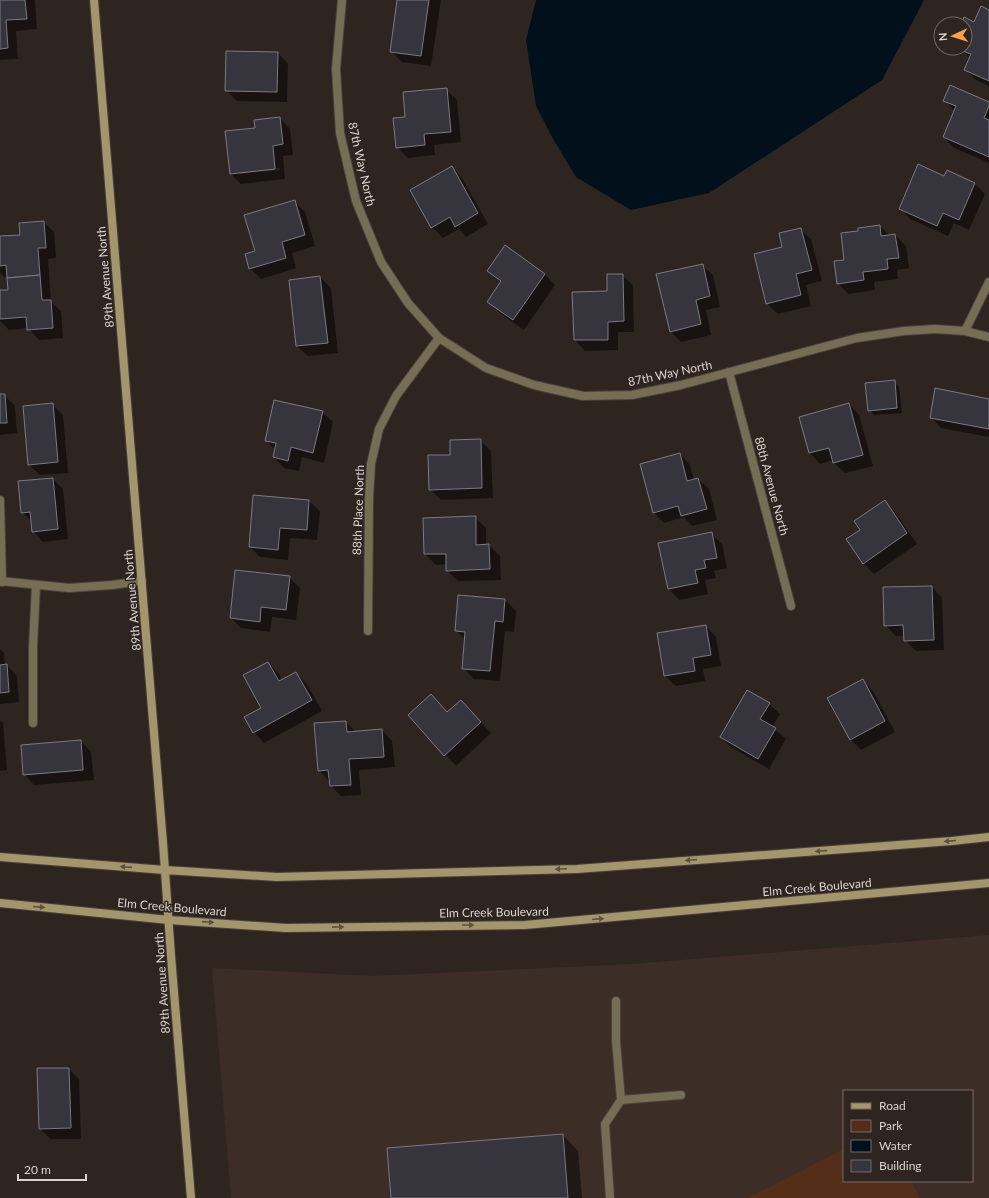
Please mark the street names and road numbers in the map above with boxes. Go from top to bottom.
street label: 87th Way North [345,121,379,207]
street label: 89th Avenue North [93,226,117,328]
street label: 87th Way North [627,357,713,389]
street label: 88th Avenue North [752,435,792,537]
street label: 88th Place North [349,465,367,555]
street label: 89th Avenue North [120,549,144,651]
street label: Elm Creek Boulevard [762,875,872,899]
street label: Elm Creek Boulevard [117,895,227,919]
street label: Elm Creek Boulevard [439,904,549,920]
street label: 89th Avenue North [151,932,173,1034]

